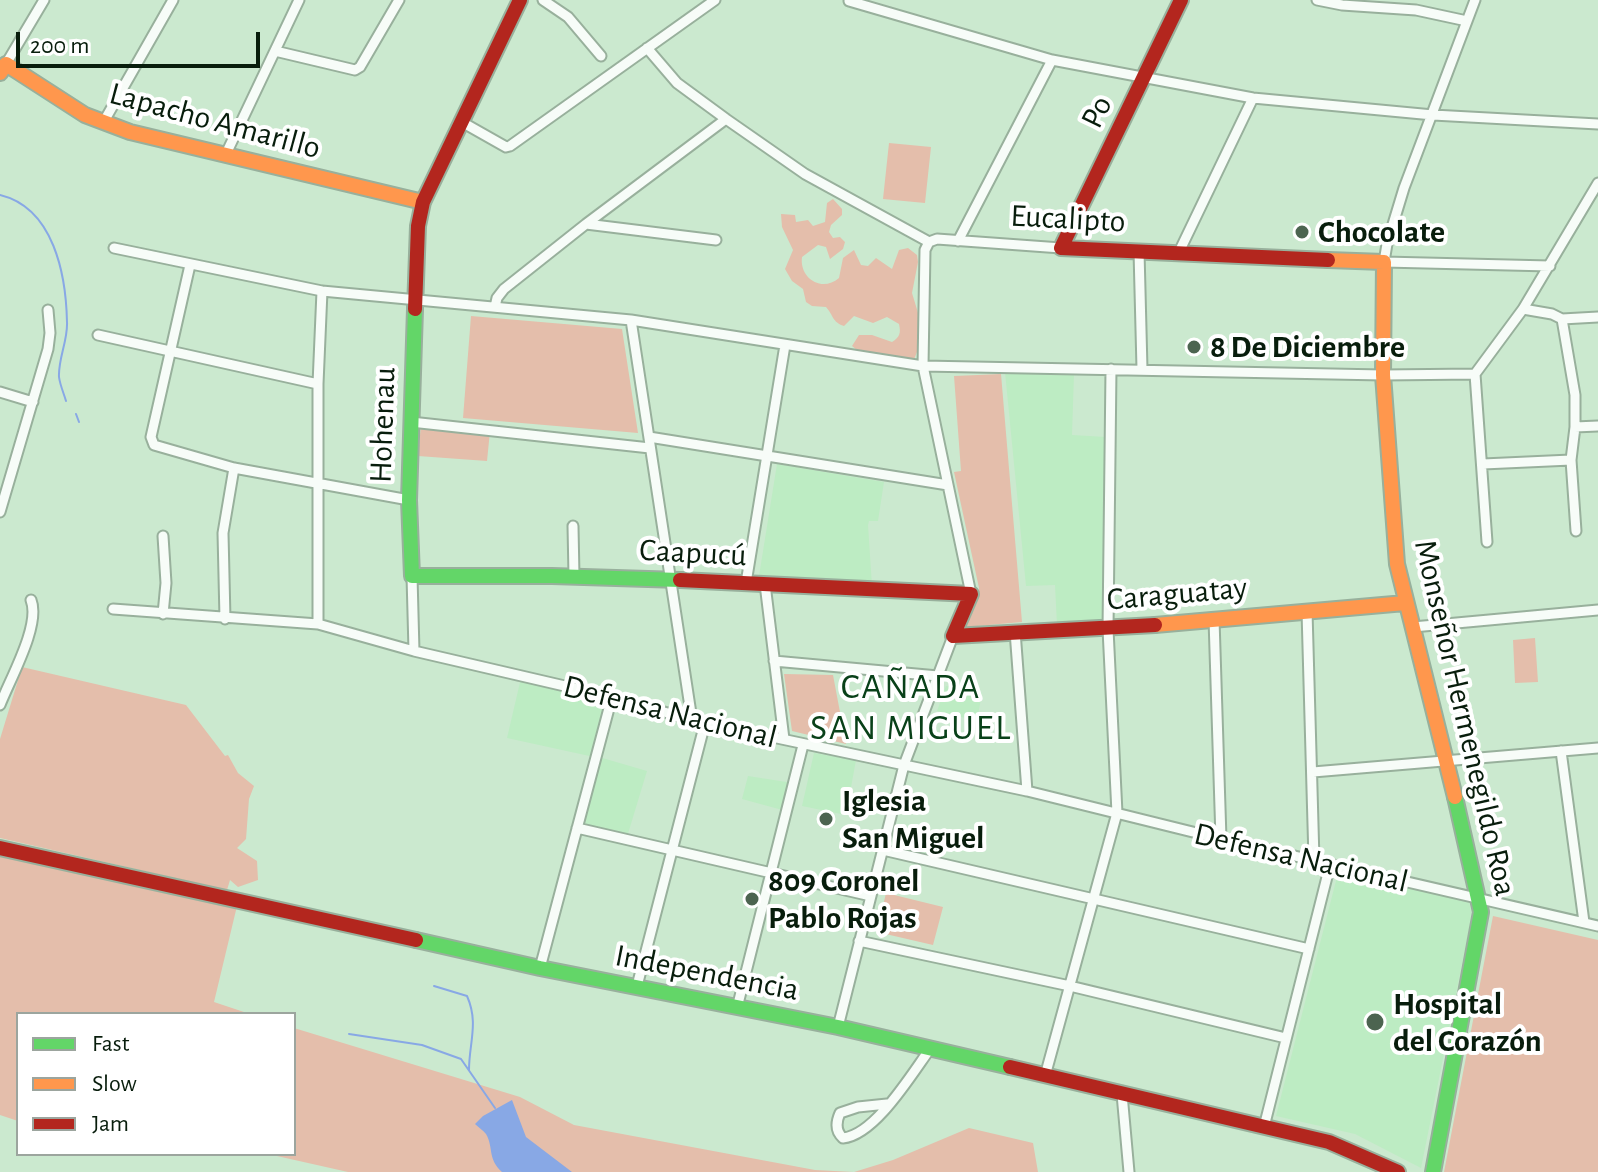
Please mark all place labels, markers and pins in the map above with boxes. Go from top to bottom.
place label: Chocolate [1318,213,1445,251]
marker: Chocolate [1293,223,1311,241]
place label: 8 De Diciembre [1210,328,1405,366]
marker: 8 De Diciembre [1185,338,1203,356]
place label: Iglesia San Miguel [842,782,984,857]
marker: Iglesia San Miguel [817,810,835,828]
place label: 809 Coronel Pablo Rojas [768,862,919,937]
marker: 809 Coronel Pablo Rojas [743,890,761,908]
place label: Hospital del Corazón [1393,985,1542,1060]
marker: Hospital del Corazón [1364,1011,1386,1033]

